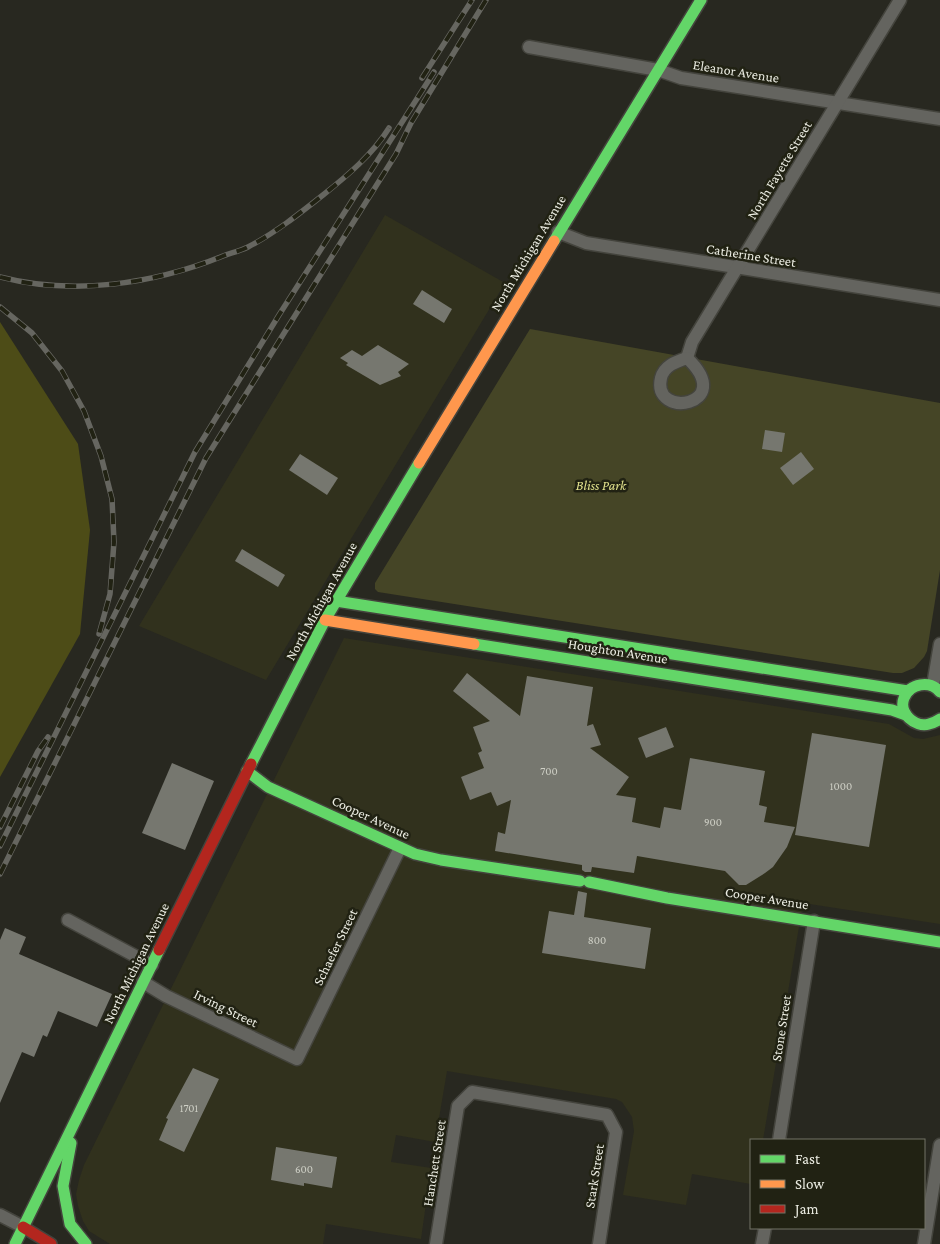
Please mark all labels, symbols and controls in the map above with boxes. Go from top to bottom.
street label: Eleanor Avenue [692,56,780,86]
street label: North Fayette Street [743,118,815,222]
street label: North Michigan Avenue [487,192,569,314]
street label: Catherine Street [705,240,797,270]
park label: Bliss Park [576,477,627,493]
street label: North Michigan Avenue [282,539,360,663]
street label: Houghton Avenue [567,635,669,667]
house number: 700 [540,765,558,777]
house number: 1000 [830,780,852,792]
street label: Cooper Avenue [329,792,413,842]
house number: 900 [704,816,722,828]
street label: Cooper Avenue [724,883,810,913]
street label: North Michigan Avenue [100,900,172,1026]
street label: Schaefer Street [310,906,361,988]
house number: 800 [588,934,606,946]
street label: Irving Street [191,986,261,1030]
street label: Stone Street [768,993,794,1062]
house number: 1701 [180,1102,199,1114]
street label: Hanchett Street [419,1118,449,1207]
legend [750,1139,925,1229]
street label: Stark Street [581,1142,607,1209]
text: Fast [795,1151,821,1167]
house number: 600 [295,1163,313,1175]
text: Slow [795,1176,825,1192]
text: Jam [793,1201,818,1218]

